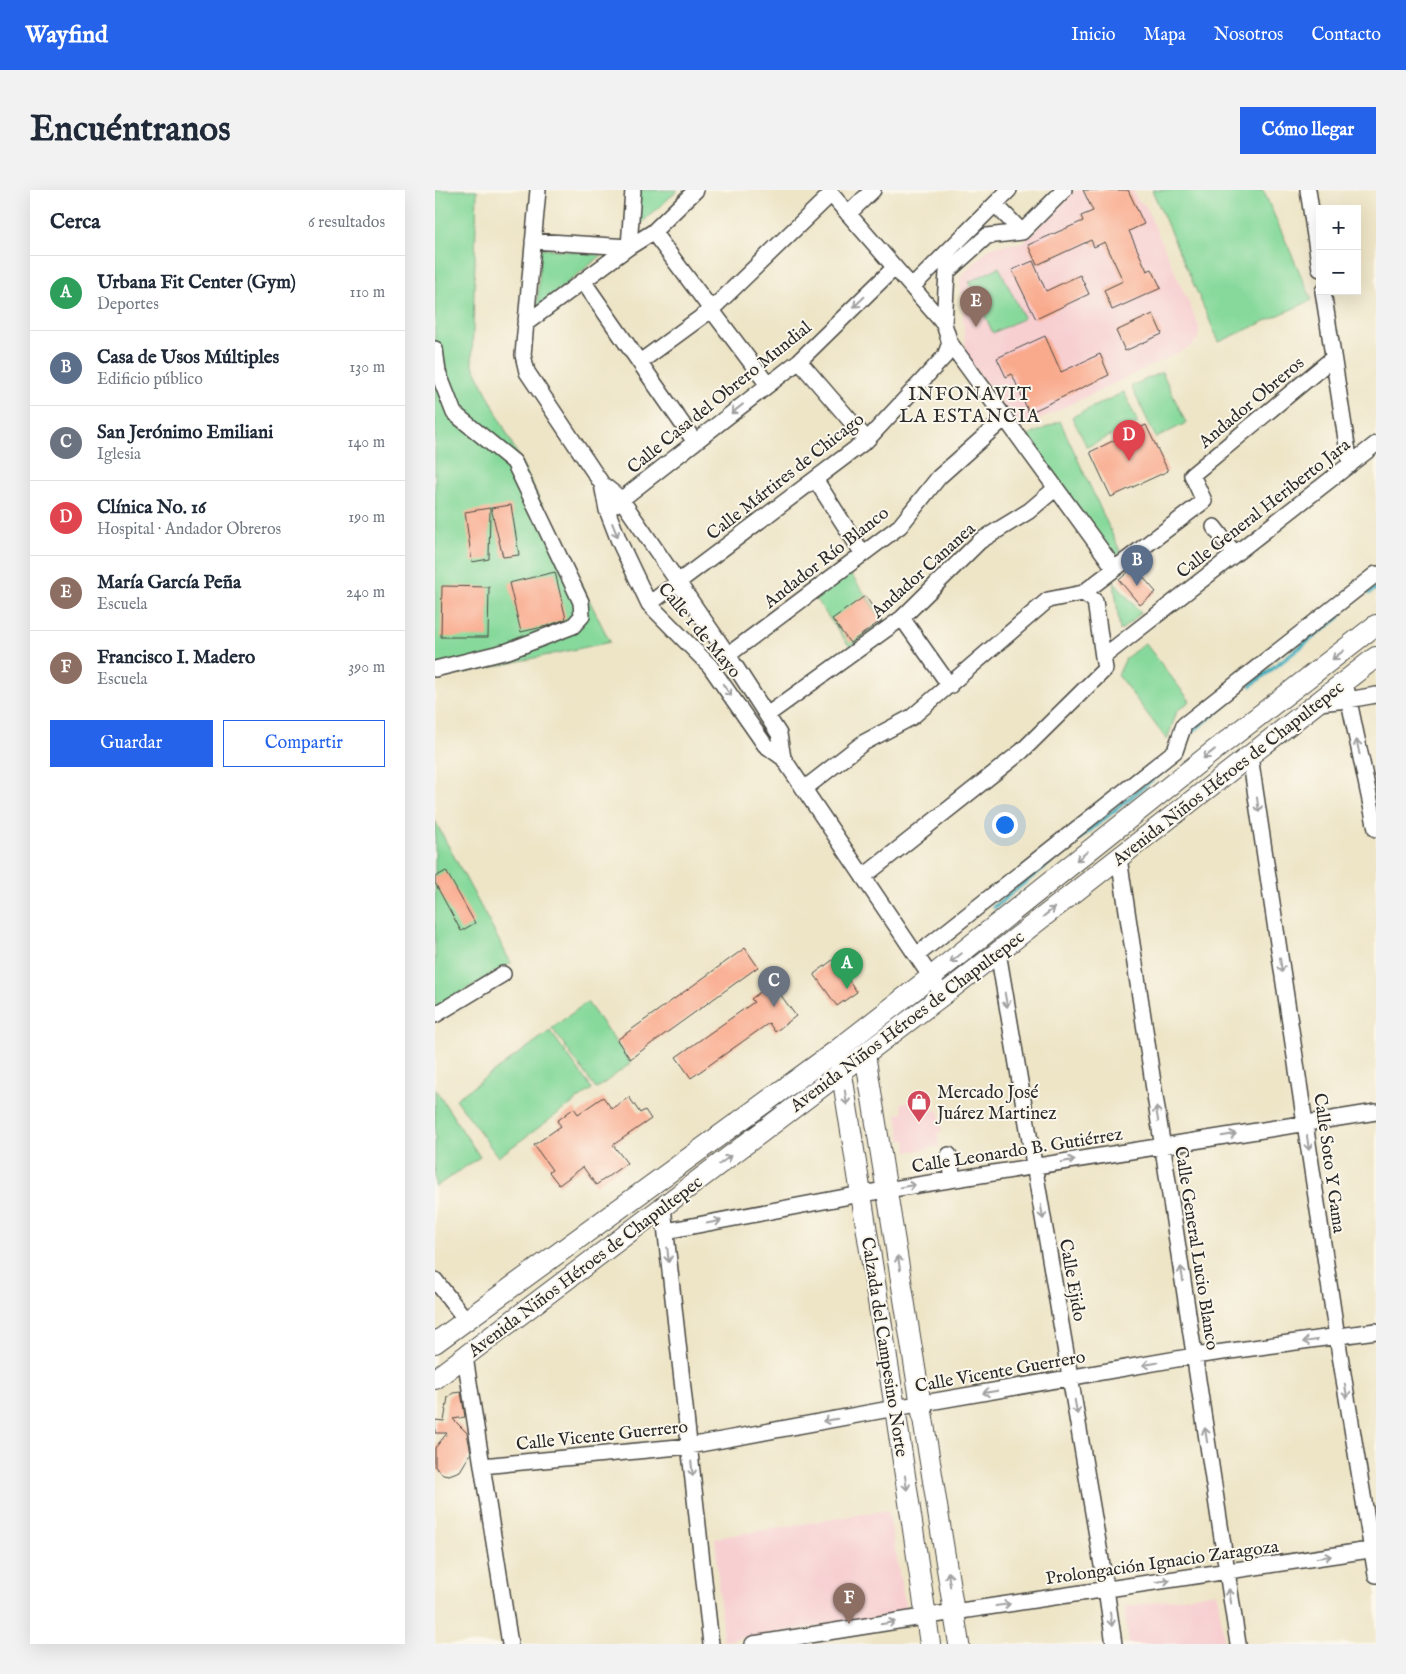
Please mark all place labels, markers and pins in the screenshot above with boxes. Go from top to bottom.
pin: E [960,286,992,327]
pin: D [1113,420,1145,461]
pin: B [1121,545,1153,586]
pin: A [831,948,863,989]
pin: C [758,966,790,1007]
place label: Mercado José Juárez Martinez [935,1082,1057,1126]
shop icon: Mercado José Juárez Martinez [906,1089,932,1123]
pin: F [833,1583,865,1624]

